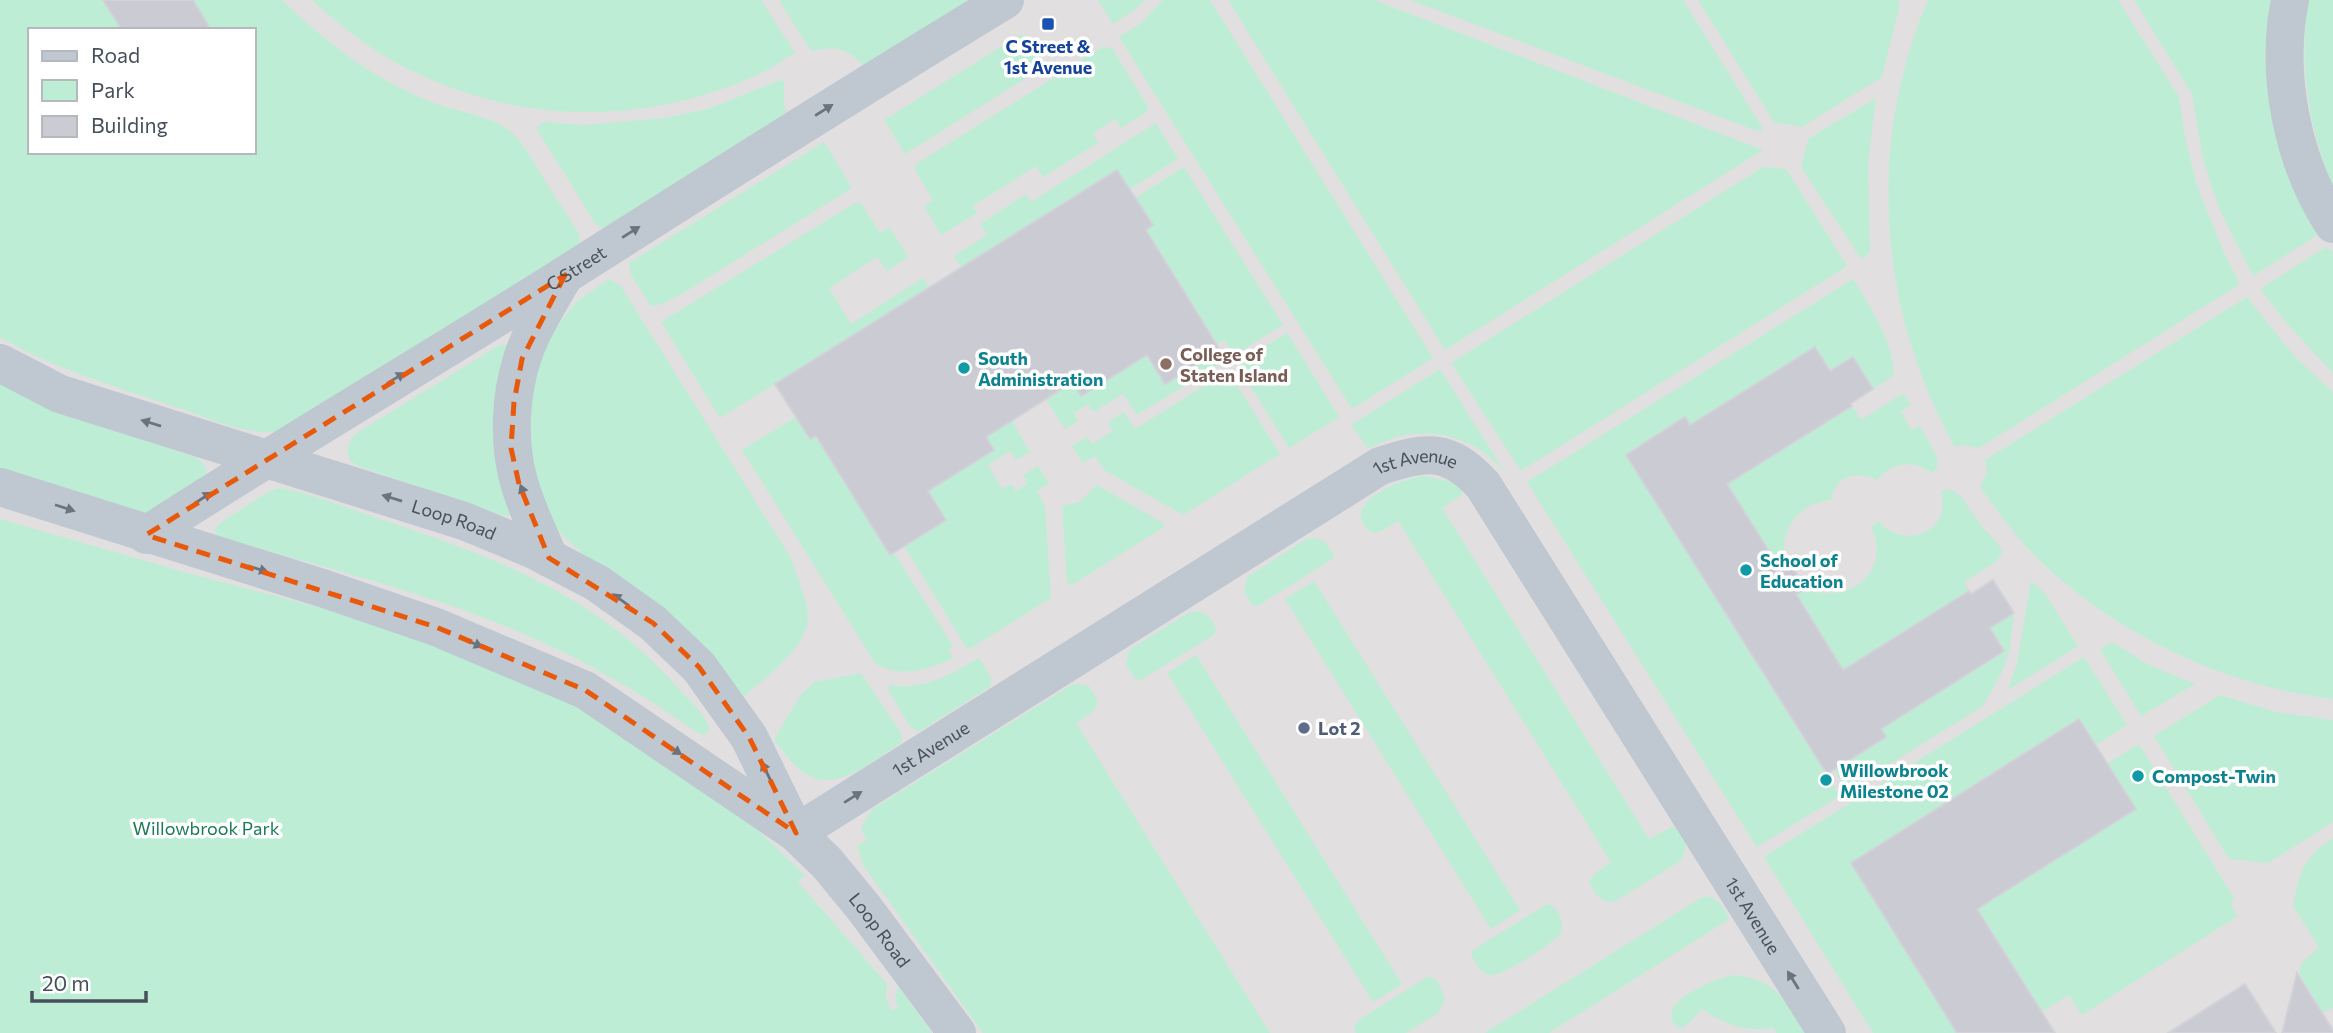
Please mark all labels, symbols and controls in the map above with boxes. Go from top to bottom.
marker: C Street & 1st Avenue [1040,16,1056,32]
legend [28,28,256,154]
place label: C Street & 1st Avenue [1004,35,1092,78]
text: Road [91,42,140,67]
text: Park [91,77,135,102]
one-way arrow [814,104,833,117]
text: Building [91,112,168,137]
one-way arrow [622,225,641,238]
street label: C Street [542,241,610,295]
place label: College of Staten Island [1180,343,1288,386]
place label: South Administration [978,347,1104,390]
marker: College of Staten Island [1158,356,1174,372]
marker: South Administration [956,360,972,376]
one-way arrow [387,371,406,384]
one-way arrow [141,417,162,428]
street label: 1st Avenue [1368,444,1462,479]
one-way arrow [518,484,529,505]
one-way arrow [193,491,213,504]
one-way arrow [381,493,402,503]
street label: Loop Road [409,494,500,544]
one-way arrow [55,503,76,514]
place label: School of Education [1760,549,1844,592]
marker: School of Education [1738,562,1754,578]
one-way arrow [248,564,269,574]
one-way arrow [612,593,630,607]
one-way arrow [463,637,484,648]
street label: 1st Avenue [888,716,973,781]
place label: Lot 2 [1318,717,1360,739]
marker: Lot 2 [1296,720,1312,736]
one-way arrow [664,742,682,756]
place label: Willowbrook Milestone 02 [1840,759,1949,802]
one-way arrow [760,761,772,781]
place label: Compost-Twin [2152,765,2276,787]
marker: Compost-Twin [2130,768,2146,784]
marker: Willowbrook Milestone 02 [1818,772,1834,788]
one-way arrow [844,790,863,803]
park label: Willowbrook Park [133,817,280,839]
street label: 1st Avenue [1721,873,1786,958]
street label: Loop Road [845,888,915,972]
scale bar [32,960,145,1004]
text: 20 m [42,970,90,995]
one-way arrow [1787,970,1800,989]

